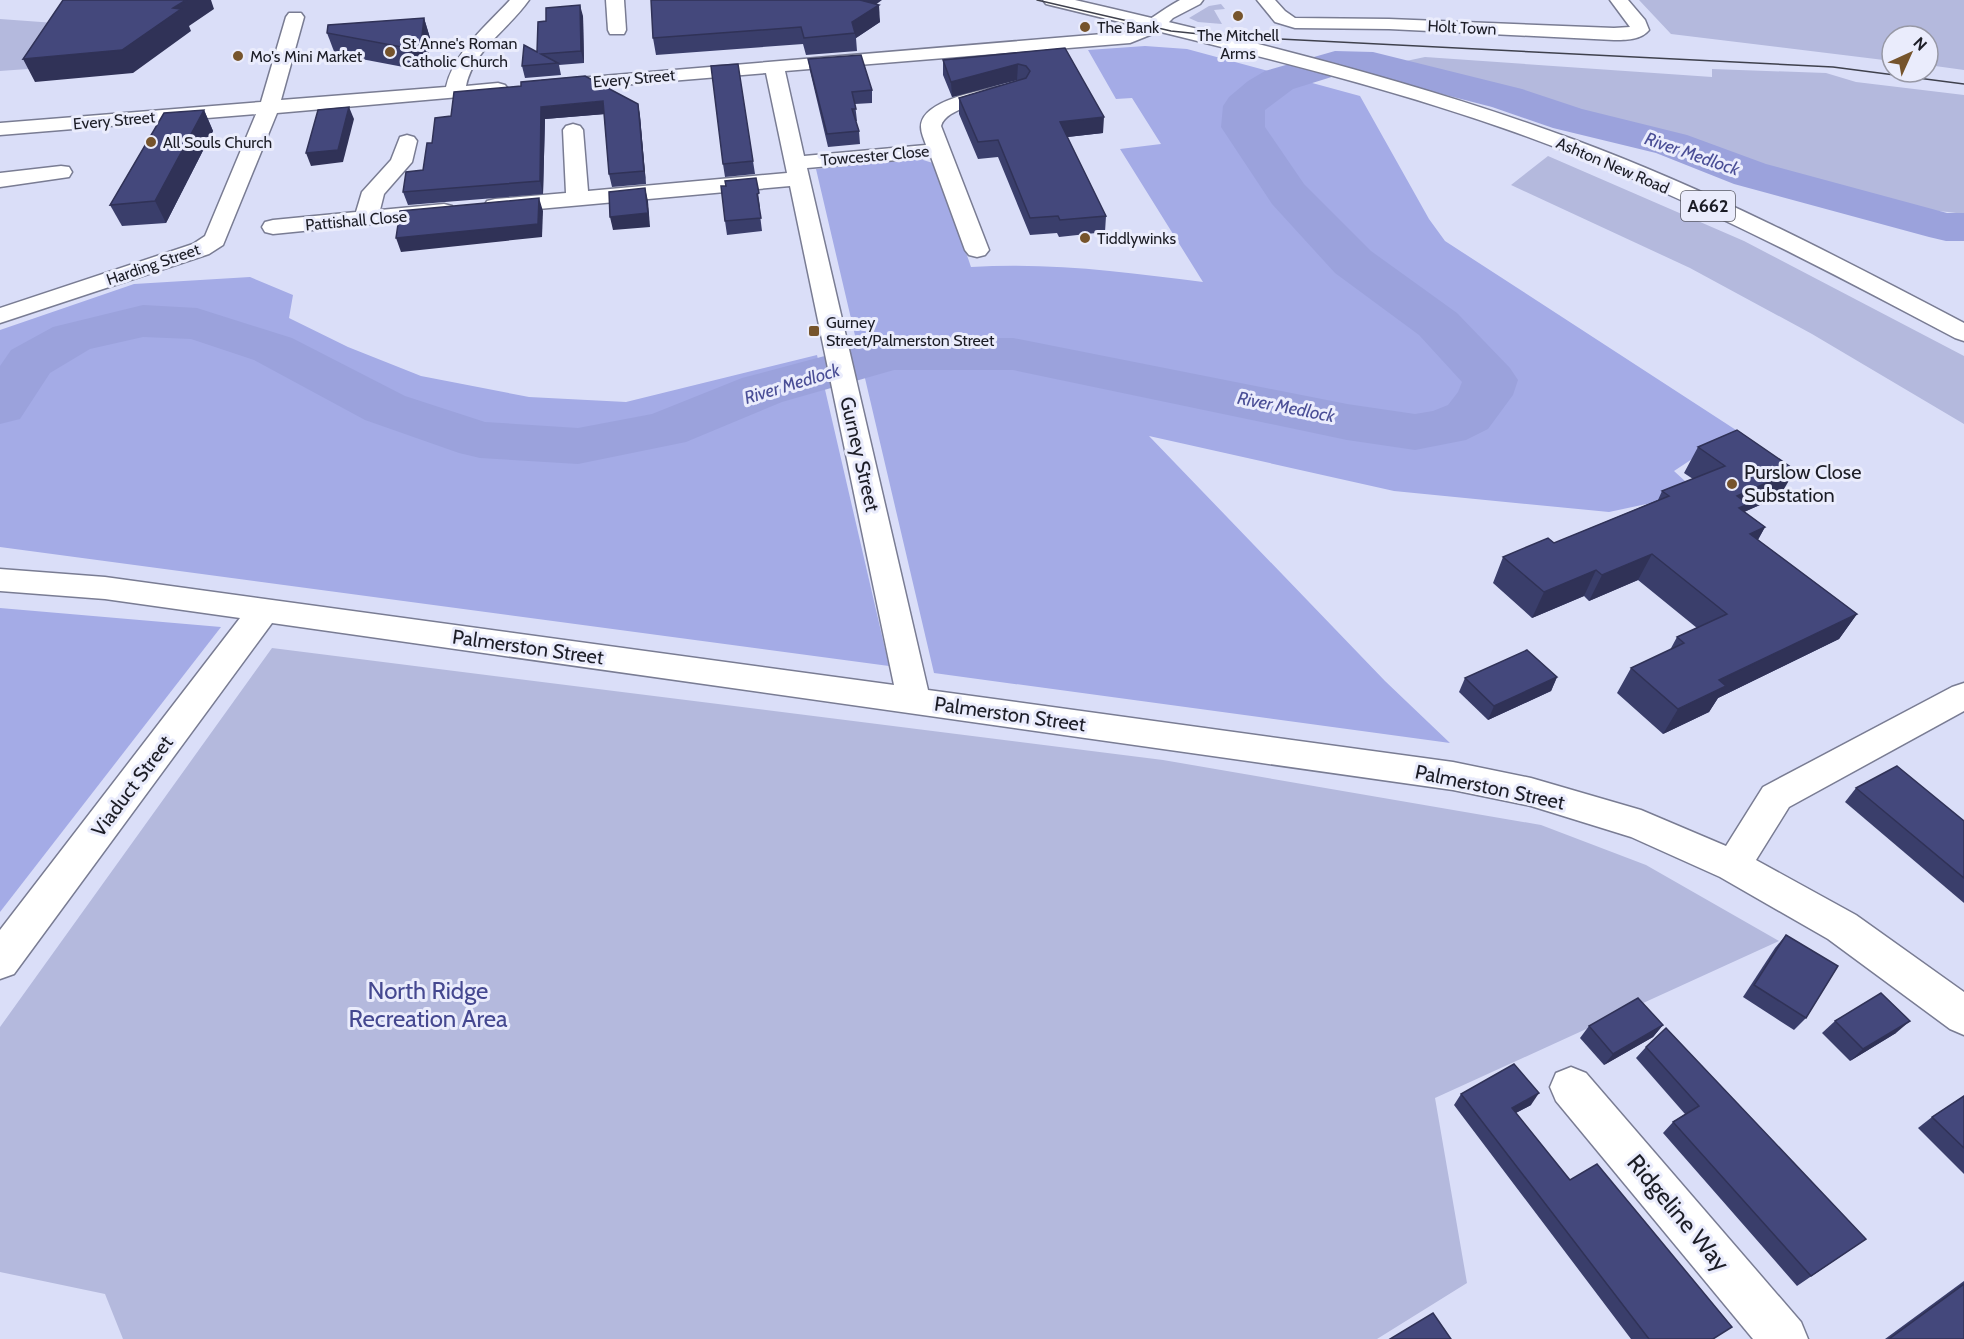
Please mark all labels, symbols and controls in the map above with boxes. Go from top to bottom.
marker: The Mitchell Arms [1231,9,1245,23]
street label: Holt Town [1427,16,1497,39]
place label: The Bank [1097,18,1160,37]
marker: The Bank [1078,20,1092,34]
north arrow [1880,24,1940,84]
place label: The Mitchell Arms [1197,26,1279,63]
text: N [1910,33,1931,54]
place label: St Anne's Roman Catholic Church [402,34,517,71]
marker: St Anne's Roman Catholic Church [383,45,397,59]
place label: Mo's Mini Market [250,47,363,66]
marker: Mo's Mini Market [231,49,245,63]
street label: Every Street [592,65,677,92]
street label: Every Street [72,107,157,134]
water label: River Medlock [1642,128,1743,181]
place label: All Souls Church [163,133,272,152]
street label: Ashton New Road [1553,133,1672,198]
marker: All Souls Church [144,135,158,149]
street label: Towcester Close [820,141,930,170]
road number: A662 [1681,191,1735,221]
street label: Pattishall Close [304,207,408,234]
place label: Tiddlywinks [1097,229,1176,248]
marker: Tiddlywinks [1078,231,1092,245]
street label: Harding Street [104,239,203,289]
place label: Gurney Street/Palmerston Street [826,313,995,350]
marker: Gurney Street/Palmerston Street [807,324,821,338]
water label: River Medlock [742,359,844,409]
water label: River Medlock [1235,387,1338,427]
street label: Gurney Street [835,394,885,514]
place label: Purslow Close Substation [1744,460,1861,507]
marker: Purslow Close Substation [1725,477,1739,491]
street label: Palmerston Street [451,624,605,670]
street label: Palmerston Street [933,691,1087,737]
street label: Viaduct Street [86,731,178,841]
street label: Palmerston Street [1413,759,1567,815]
park label: North Ridge Recreation Area [348,976,508,1033]
street label: Ridgeline Way [1621,1148,1736,1277]

